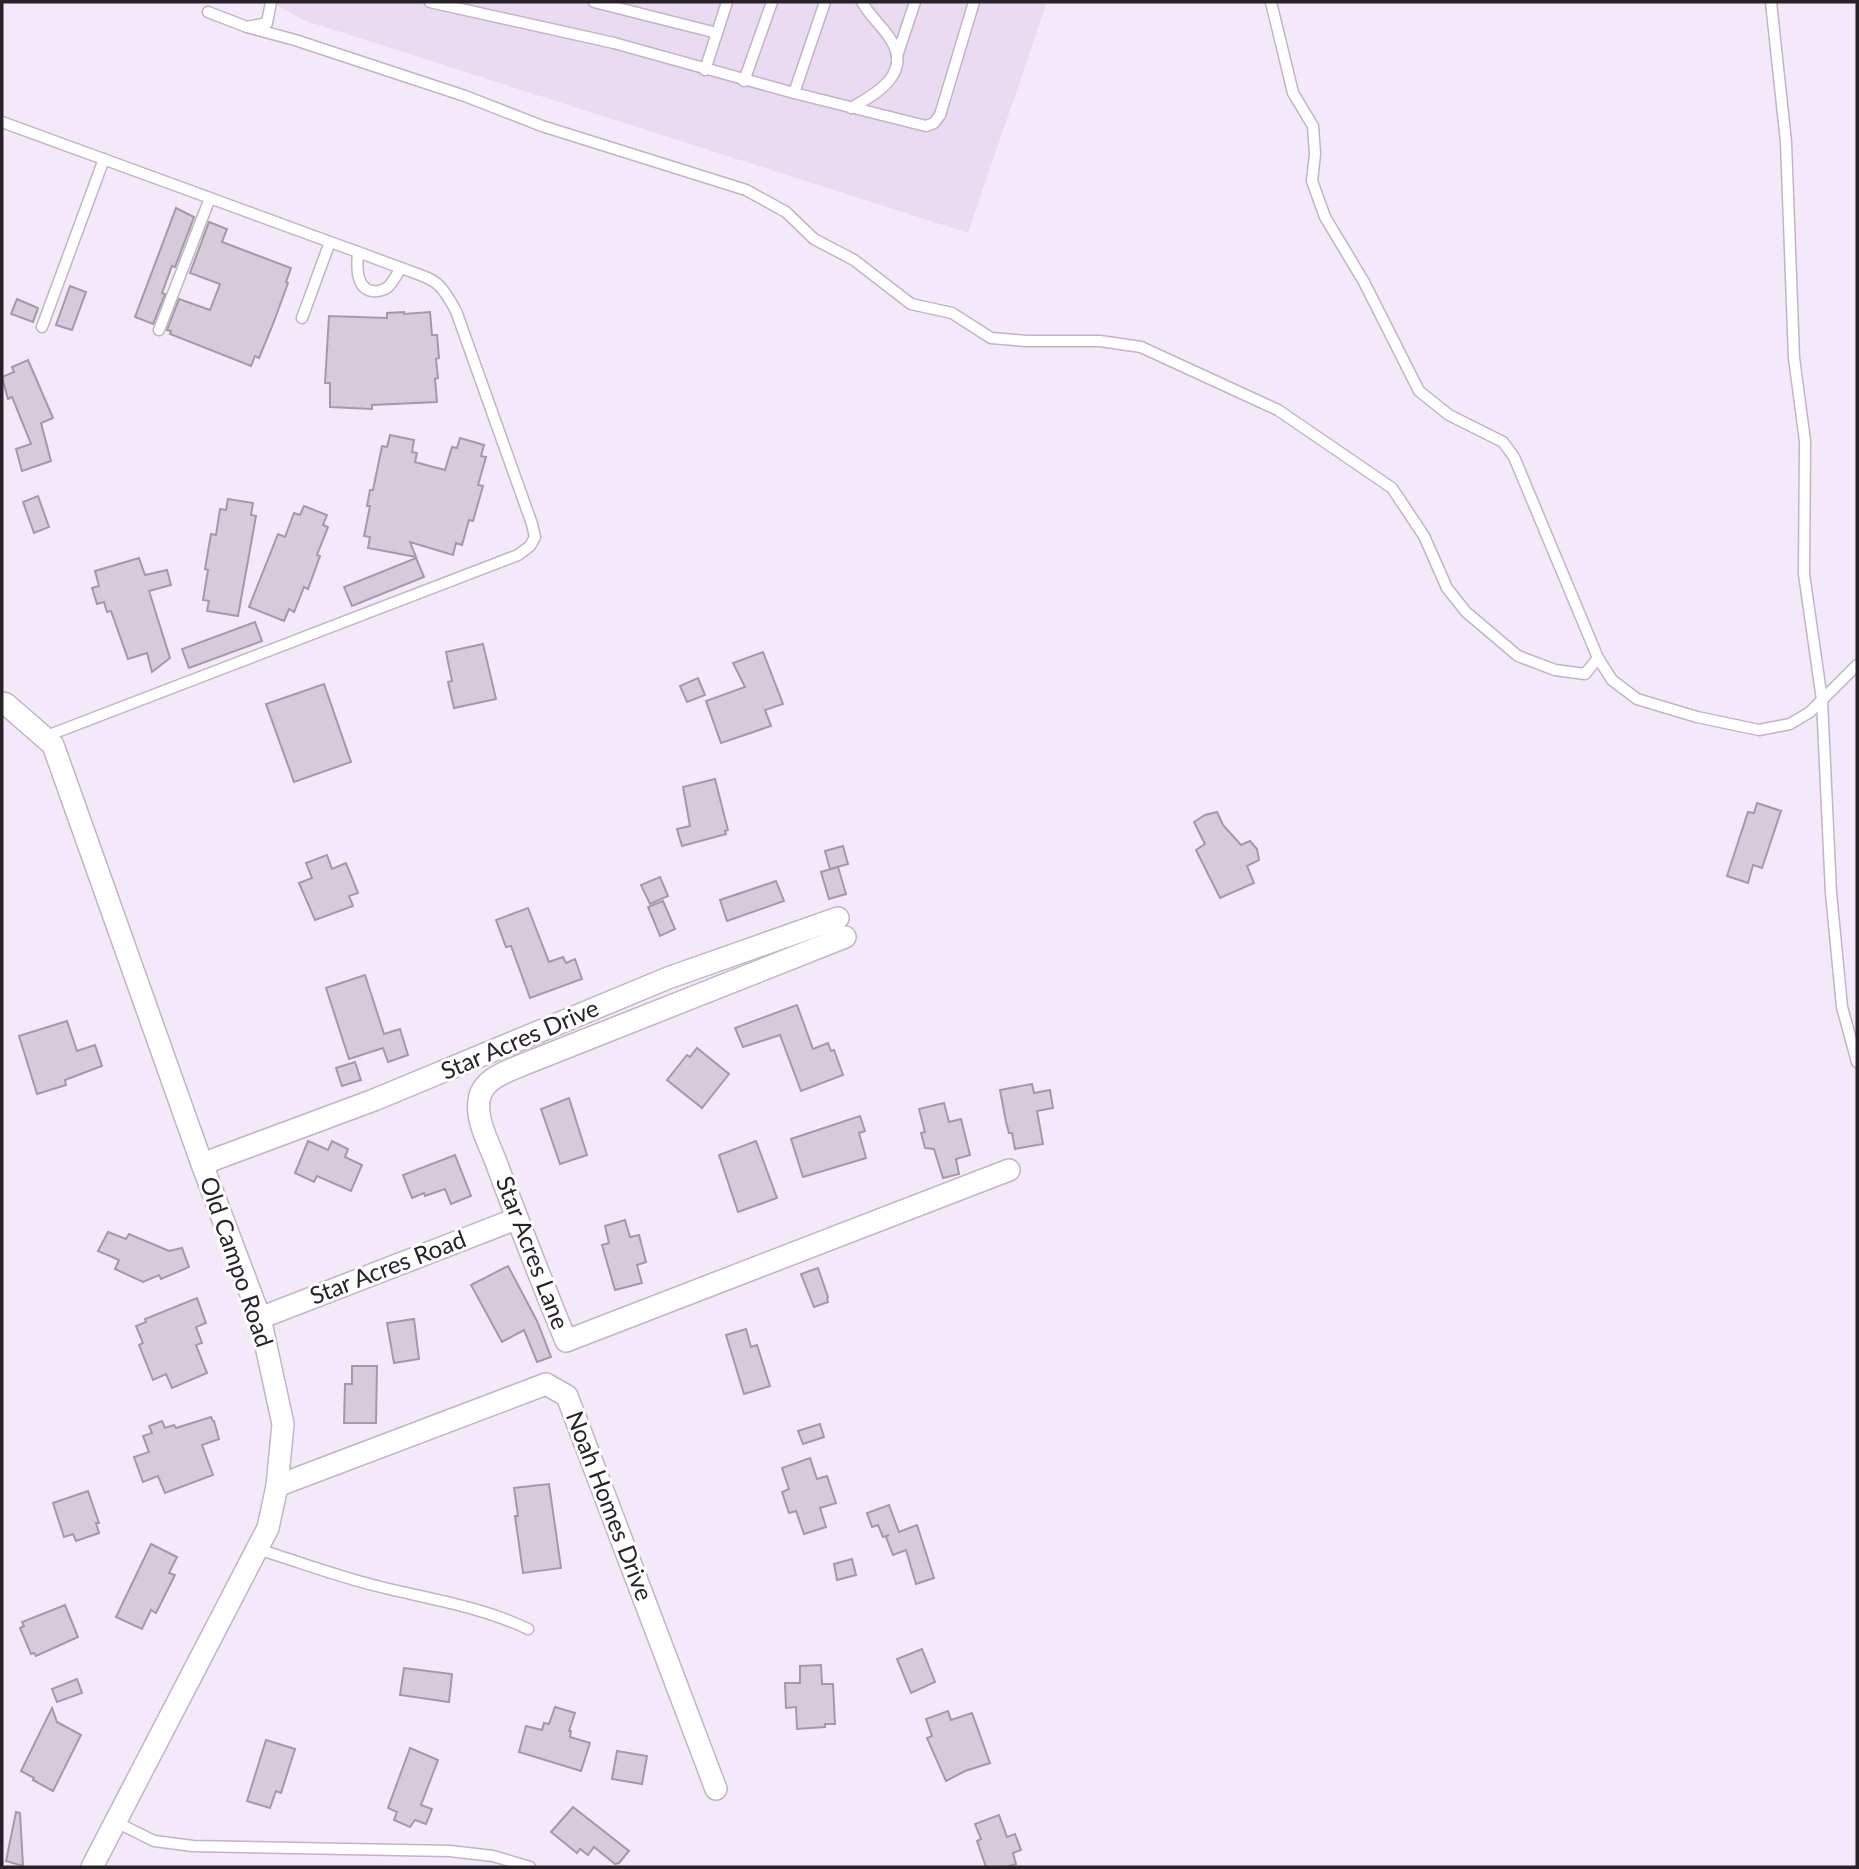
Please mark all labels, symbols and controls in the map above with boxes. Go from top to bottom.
street label: Star Acres Drive [436,992,603,1085]
street label: Old Campo Road [195,1172,280,1351]
street label: Star Acres Lane [491,1172,576,1333]
street label: Star Acres Road [305,1224,470,1310]
street label: Noah Homes Drive [561,1407,660,1604]

